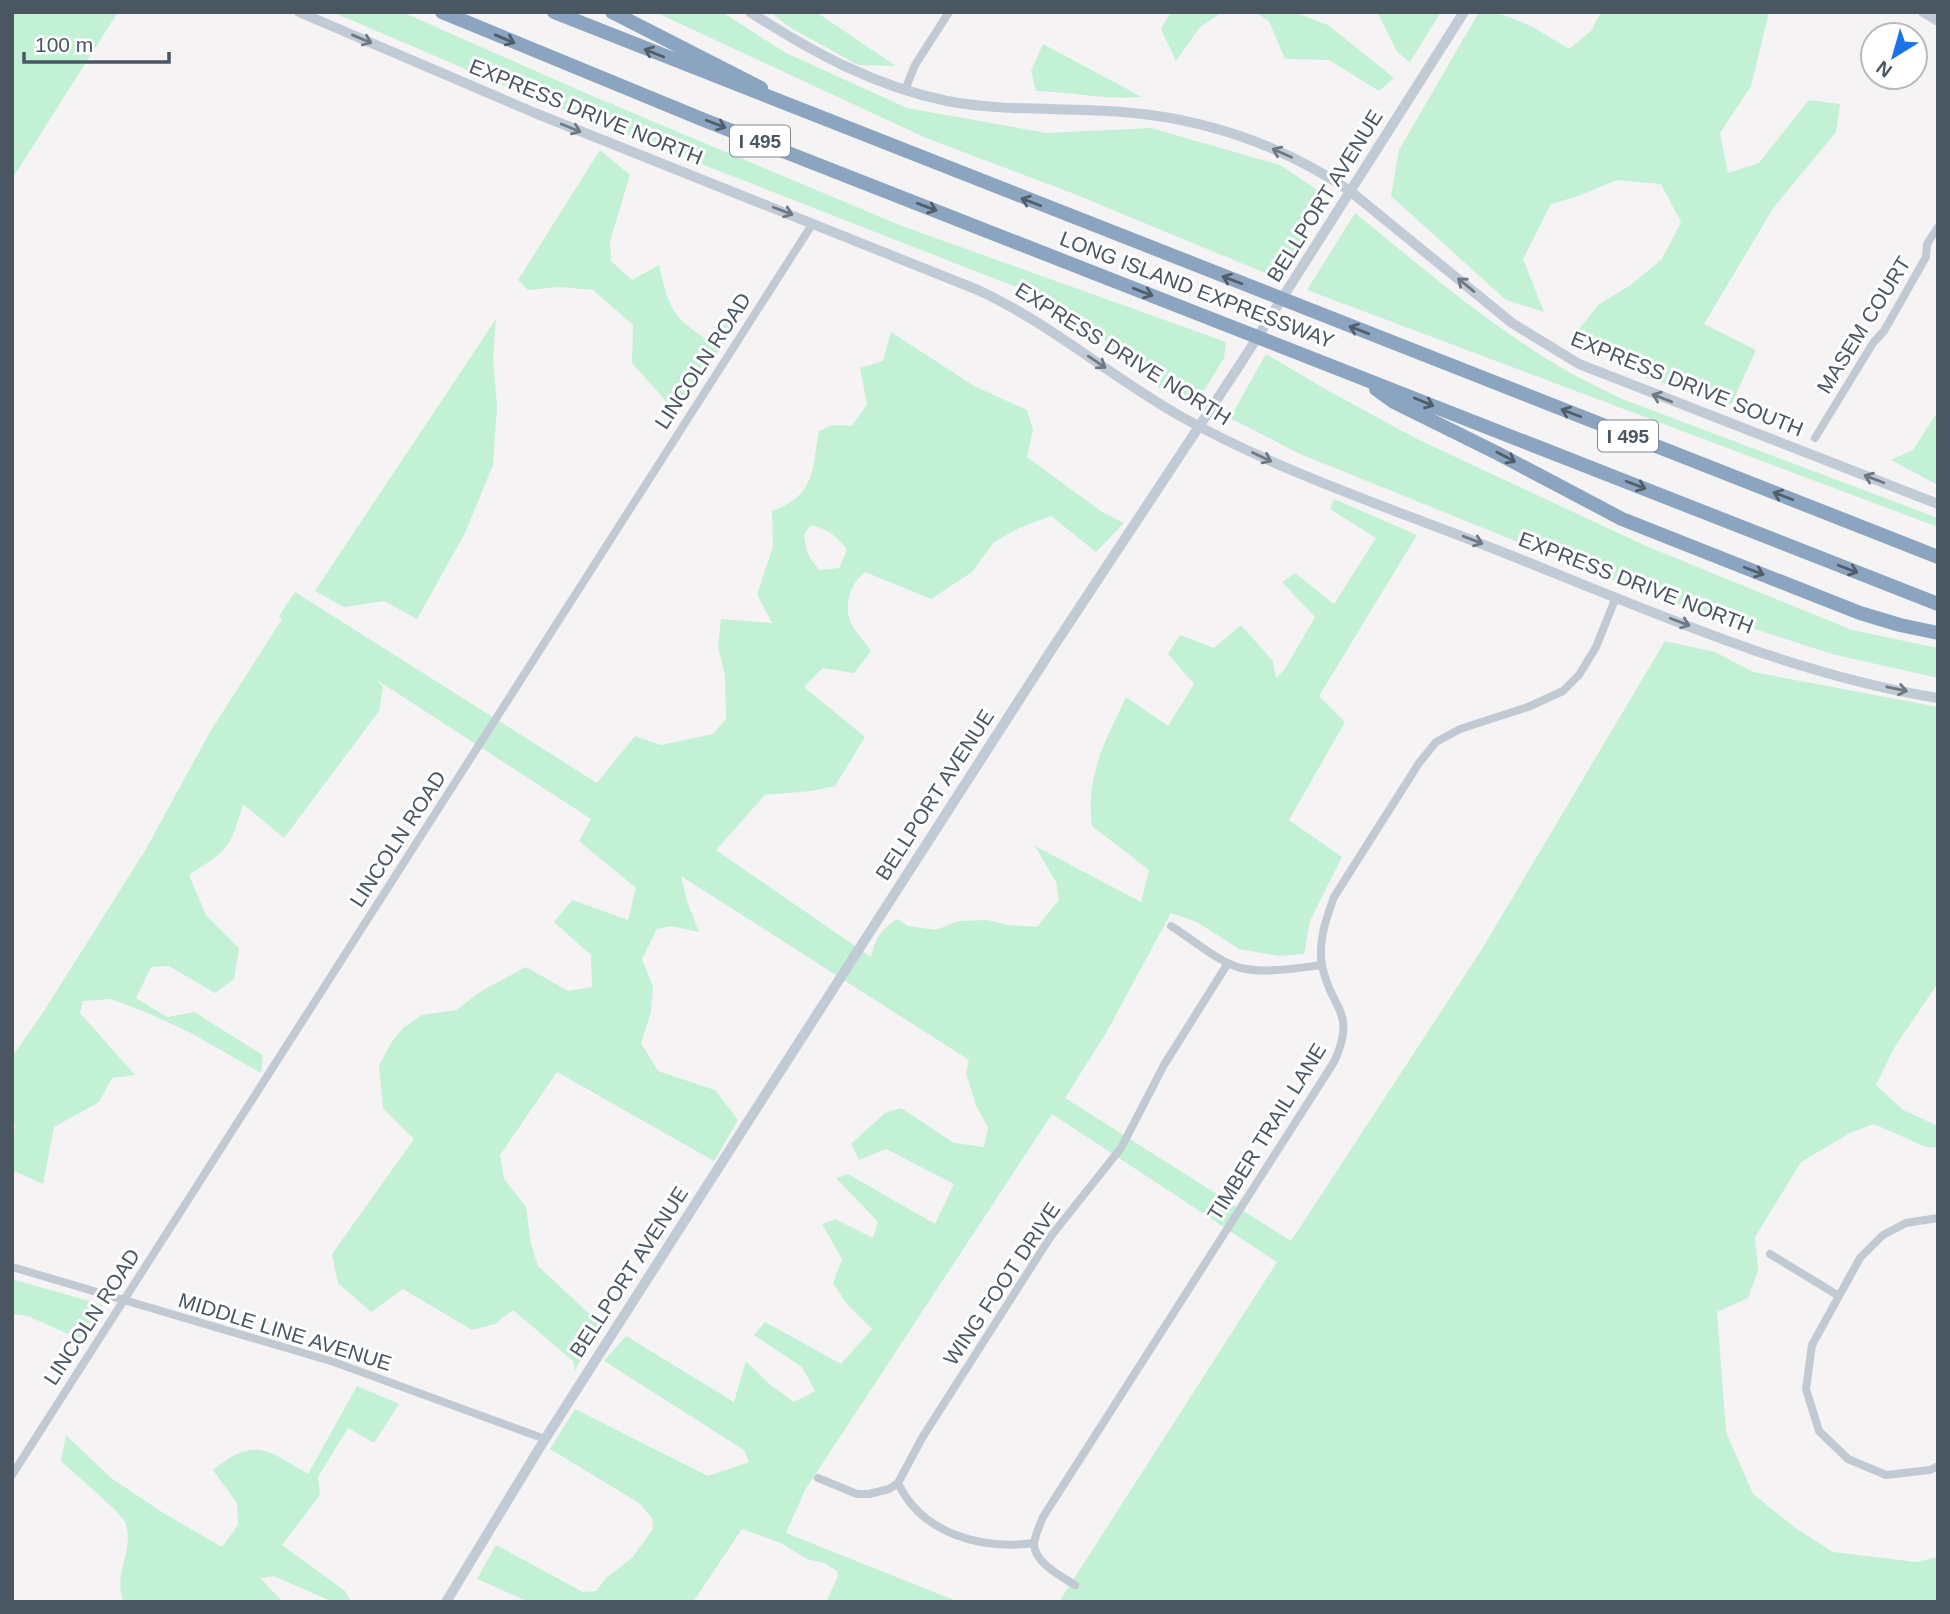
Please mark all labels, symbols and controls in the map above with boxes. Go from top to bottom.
scale bar [24,21,170,65]
north arrow [1859,21,1929,91]
text: 100 m [35,33,93,56]
one-way arrow [493,33,515,46]
one-way arrow [351,34,372,47]
one-way arrow [643,45,665,58]
street label: EXPRESS DRIVE NORTH [466,54,706,169]
text: N [1872,57,1896,82]
street label: BELLPORT AVENUE [1262,105,1387,286]
one-way arrow [704,119,726,132]
one-way arrow [560,122,582,135]
road number: I 495 [730,125,790,156]
one-way arrow [1272,146,1293,159]
one-way arrow [1021,194,1043,207]
one-way arrow [916,202,938,215]
one-way arrow [772,206,793,219]
street label: LONG ISLAND EXPRESSWAY [1057,227,1337,353]
street label: MASEM COURT [1812,252,1915,397]
one-way arrow [1221,273,1243,286]
street label: EXPRESS DRIVE NORTH [1011,278,1235,429]
one-way arrow [1457,278,1475,293]
one-way arrow [1132,286,1154,299]
street label: LINCOLN ROAD [650,288,755,433]
one-way arrow [1349,323,1371,336]
street label: EXPRESS DRIVE SOUTH [1568,326,1807,441]
one-way arrow [1087,355,1106,369]
one-way arrow [1651,391,1673,403]
one-way arrow [1413,397,1435,410]
one-way arrow [1561,406,1583,419]
road number: I 495 [1598,420,1658,452]
one-way arrow [1251,450,1272,464]
one-way arrow [1495,451,1516,465]
one-way arrow [1864,472,1885,485]
one-way arrow [1625,480,1646,493]
one-way arrow [1773,489,1794,502]
street label: EXPRESS DRIVE NORTH [1516,527,1757,638]
one-way arrow [1462,535,1484,548]
one-way arrow [1836,563,1858,576]
one-way arrow [1742,566,1764,579]
one-way arrow [1669,616,1691,629]
one-way arrow [1885,683,1908,697]
street label: BELLPORT AVENUE [871,705,998,884]
street label: LINCOLN ROAD [345,766,450,911]
street label: TIMBER TRAIL LANE [1203,1039,1330,1224]
street label: BELLPORT AVENUE [565,1182,692,1361]
street label: WING FOOT DRIVE [939,1198,1065,1369]
street label: LINCOLN ROAD [39,1244,144,1389]
street label: MIDDLE LINE AVENUE [176,1288,394,1375]

